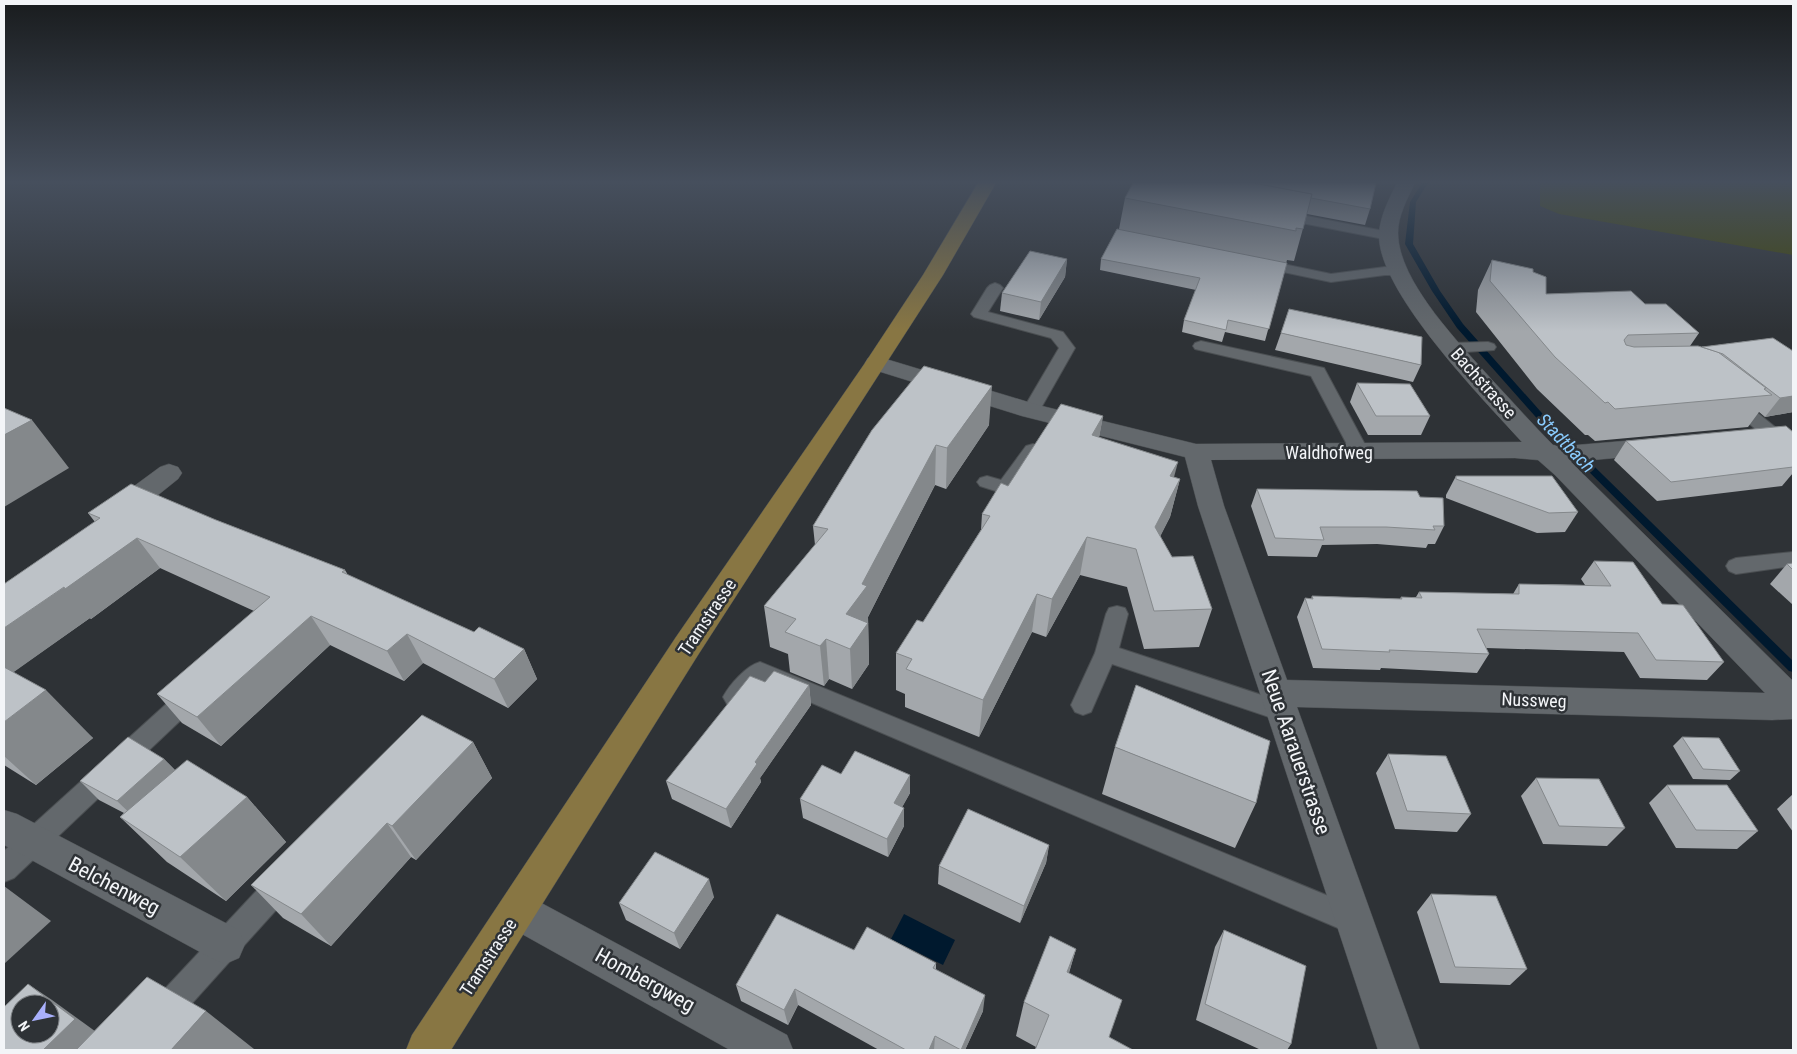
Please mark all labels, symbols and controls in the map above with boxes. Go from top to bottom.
street label: Bachstrasse [1447,343,1521,423]
water label: Stadtbach [1532,408,1600,478]
street label: Waldhofweg [1285,442,1373,463]
street label: Tramstrasse [674,575,740,659]
street label: Neue Aarauerstrasse [1256,666,1336,838]
street label: Nussweg [1501,688,1567,712]
street label: Belchenweg [64,852,164,920]
street label: Tramstrasse [455,914,521,1000]
street label: Hombergweg [591,943,699,1017]
north arrow [10,994,60,1044]
text: N [15,1018,33,1034]

